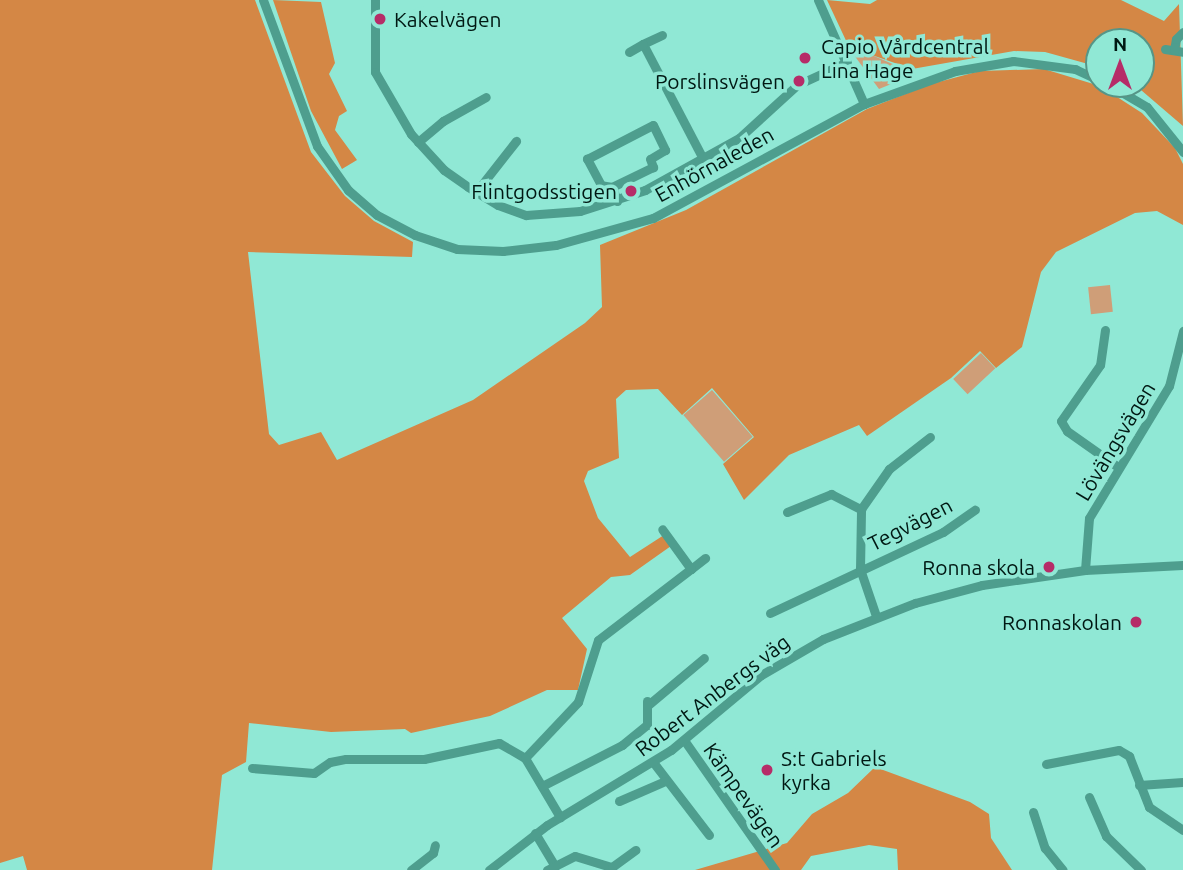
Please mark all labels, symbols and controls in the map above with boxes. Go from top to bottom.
place label: Kakelvägen [394,6,502,32]
marker: Kakelvägen [372,11,388,27]
north arrow [1085,28,1155,98]
place label: Capio Vårdcentral Lina Hage [821,33,989,83]
text: N [1113,33,1127,55]
marker: Capio Vårdcentral Lina Hage [795,48,815,68]
place label: Porslinsvägen [655,68,785,94]
marker: Porslinsvägen [791,73,807,89]
street label: Enhörnaleden [650,121,778,207]
place label: Flintgodsstigen [471,178,617,204]
marker: Flintgodsstigen [623,183,639,199]
street label: Lövängsvägen [1070,377,1160,505]
street label: Tegvägen [864,492,956,556]
place label: Ronna skola [922,554,1035,580]
marker: Ronna skola [1041,559,1057,575]
place label: Ronnaskolan [1002,609,1122,635]
marker: Ronnaskolan [1128,614,1144,630]
street label: Robert Anbergs väg [630,629,794,761]
street label: Kämpevägen [699,738,789,852]
place label: S:t Gabriels kyrka [781,745,887,795]
marker: S:t Gabriels kyrka [759,762,775,778]

